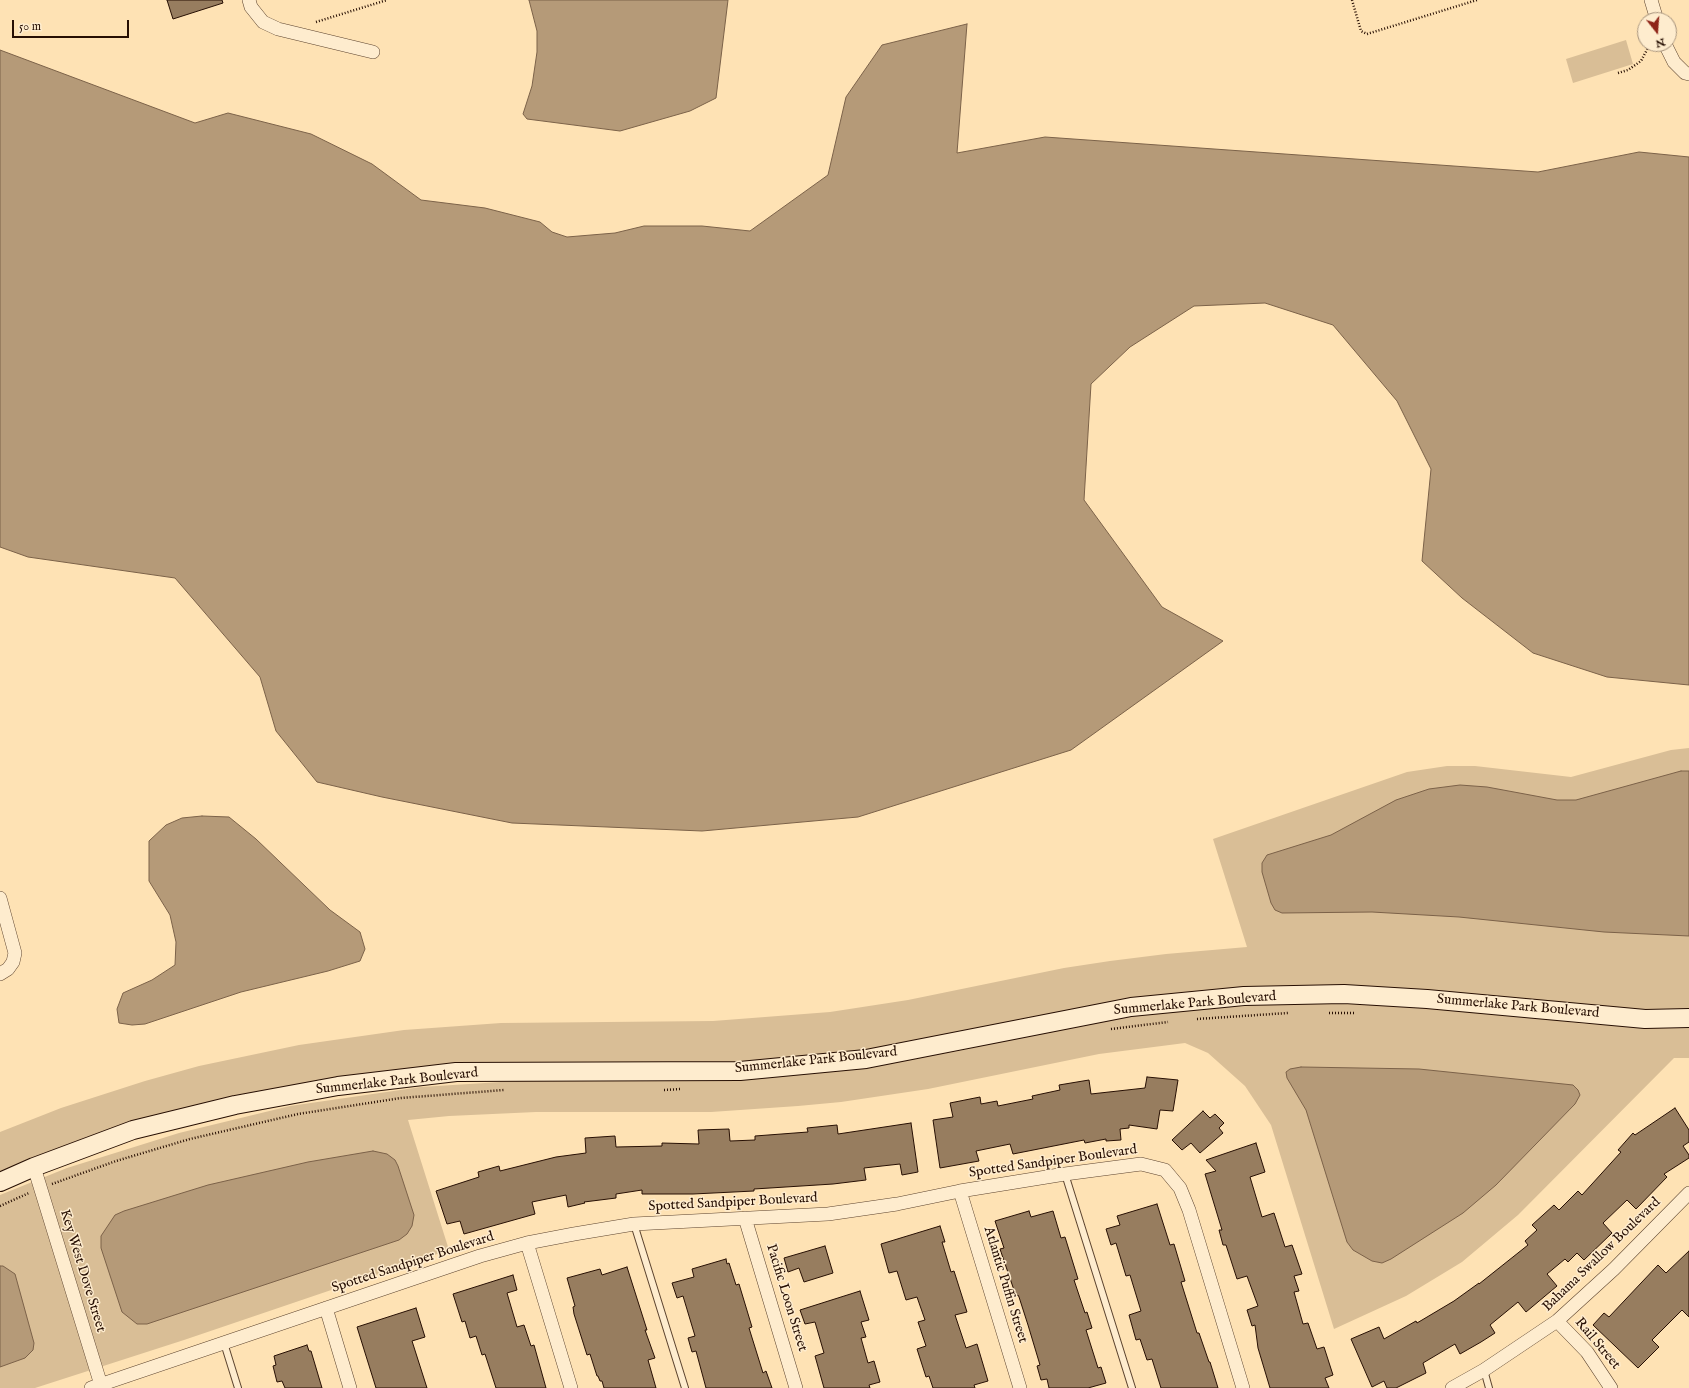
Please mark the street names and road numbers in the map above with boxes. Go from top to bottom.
street label: Summerlake Park Boulevard [1113,989,1277,1019]
street label: Summerlake Park Boulevard [1436,992,1600,1022]
street label: Summerlake Park Boulevard [734,1044,898,1078]
street label: Summerlake Park Boulevard [315,1065,479,1099]
street label: Spotted Sandpiper Boulevard [968,1142,1138,1182]
street label: Spotted Sandpiper Boulevard [648,1190,818,1216]
street label: Bahama Swallow Boulevard [1540,1194,1664,1316]
street label: Key West Dove Street [55,1208,109,1334]
street label: Atlantic Puffin Street [979,1225,1031,1345]
street label: Spotted Sandpiper Boulevard [330,1229,496,1297]
street label: Pacific Loon Street [762,1242,810,1354]
street label: Rail Street [1571,1315,1623,1373]

